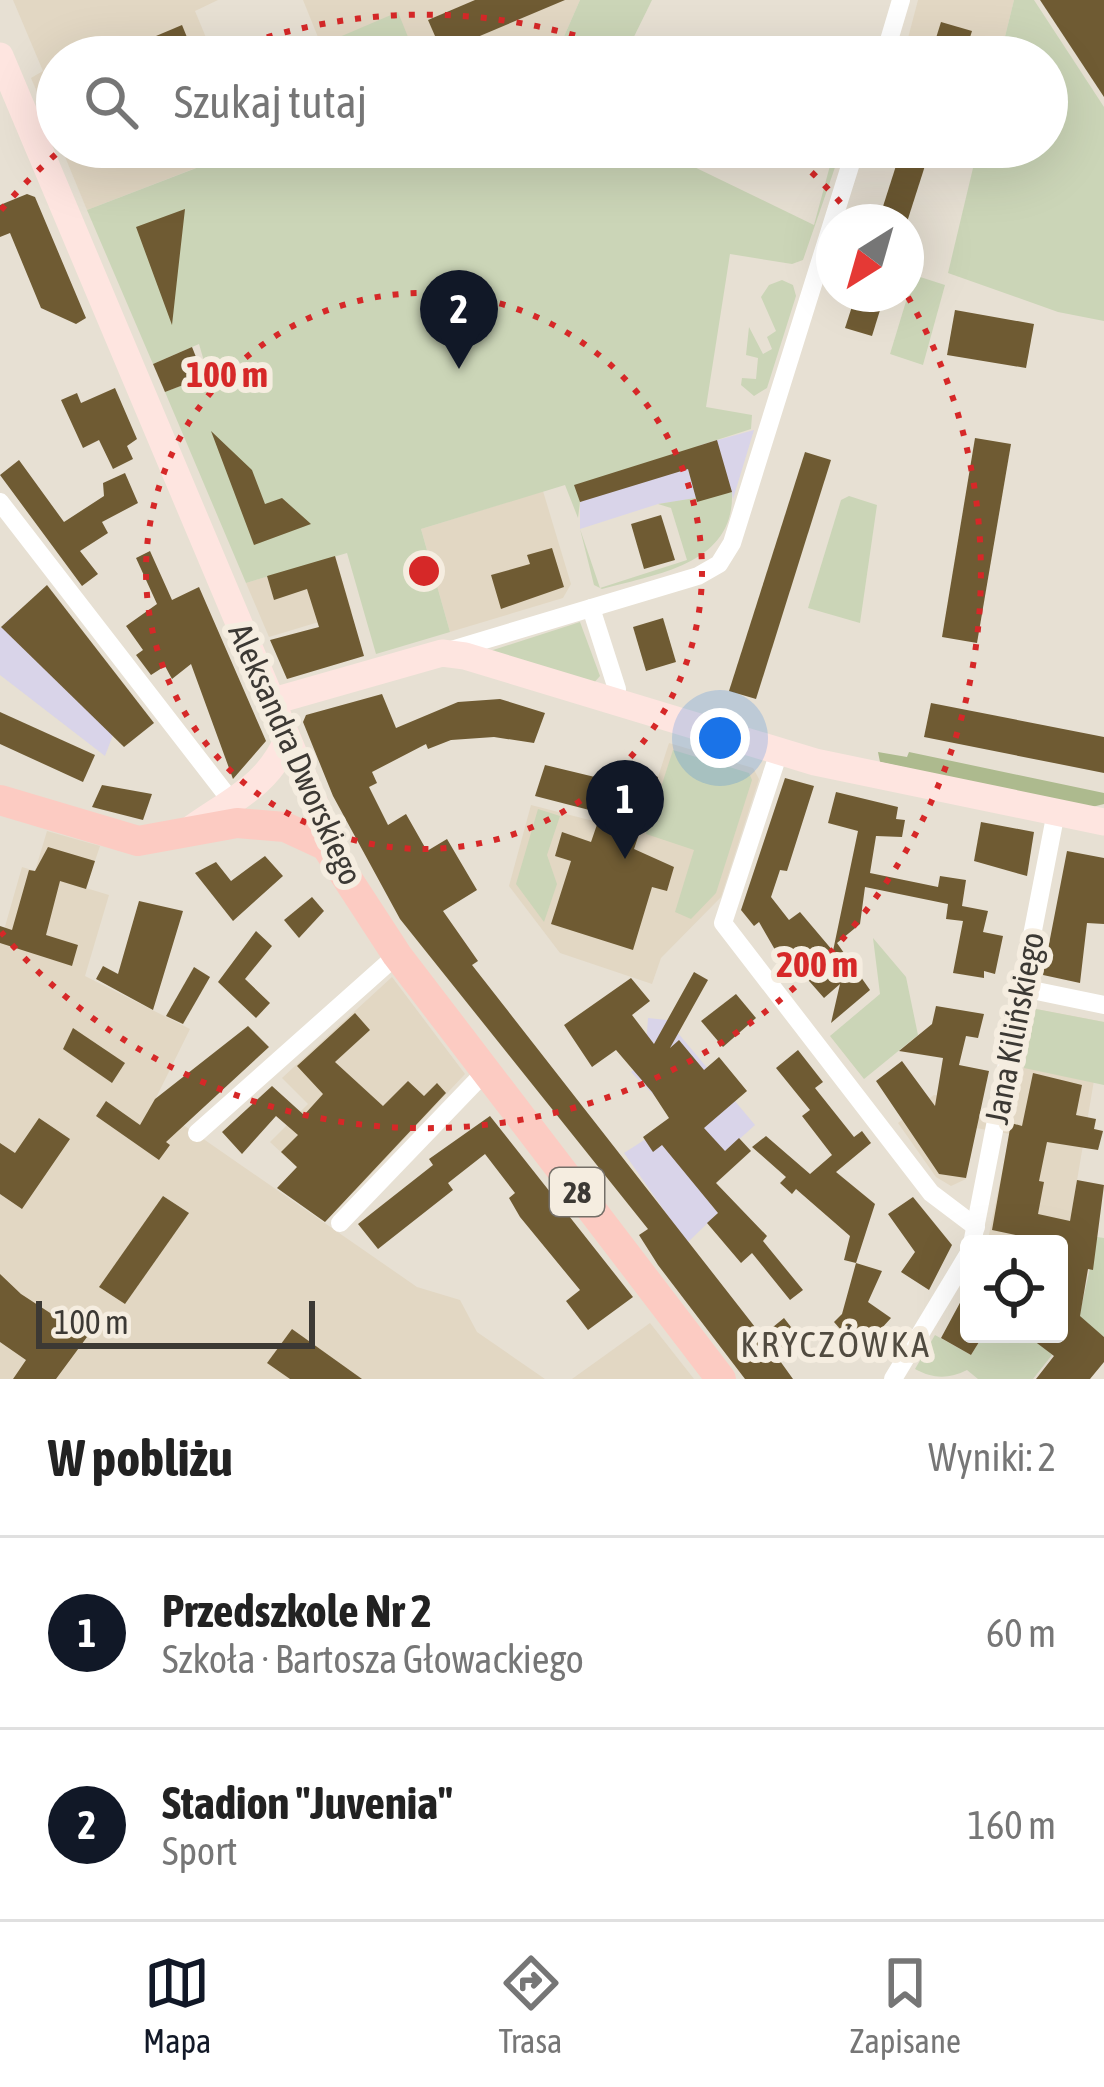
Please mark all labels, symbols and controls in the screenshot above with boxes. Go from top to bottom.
search box [36,36,1068,168]
icon: search [78,69,144,135]
text: Szukaj tutaj [174,76,367,128]
north arrow [816,204,924,312]
pin: 2 [420,270,498,369]
text: 100 m [186,353,268,395]
centre of rings [403,550,445,592]
street label: Aleksandra Dworskiego [221,618,371,890]
your location [690,708,750,768]
pin: 1 [586,760,664,859]
street label: Jana Kilińskiego [977,929,1051,1127]
text: 200 m [776,943,858,985]
road number: 28 [550,1168,604,1216]
map controls [960,1235,1068,1343]
button: locate [960,1235,1068,1343]
scale bar [36,1295,315,1348]
text: 100 m [54,1303,129,1341]
district label: KRYCZÓWKA [740,1323,932,1365]
text: W pobliżu [48,1428,233,1487]
text: Wyniki: 2 [928,1435,1056,1479]
text: Przedszkole Nr 2 [162,1585,432,1637]
text: 1 [78,1611,96,1655]
text: 60 m [986,1611,1056,1655]
text: Szkoła · Bartosza Głowackiego [162,1637,584,1681]
text: Stadion "Juvenia" [162,1777,453,1829]
text: 2 [78,1803,96,1847]
text: 160 m [968,1803,1056,1847]
text: Sport [162,1829,238,1873]
tab: Mapa [143,1950,211,2060]
tab: Trasa [498,1950,564,2060]
tab: Zapisane [850,1950,961,2060]

